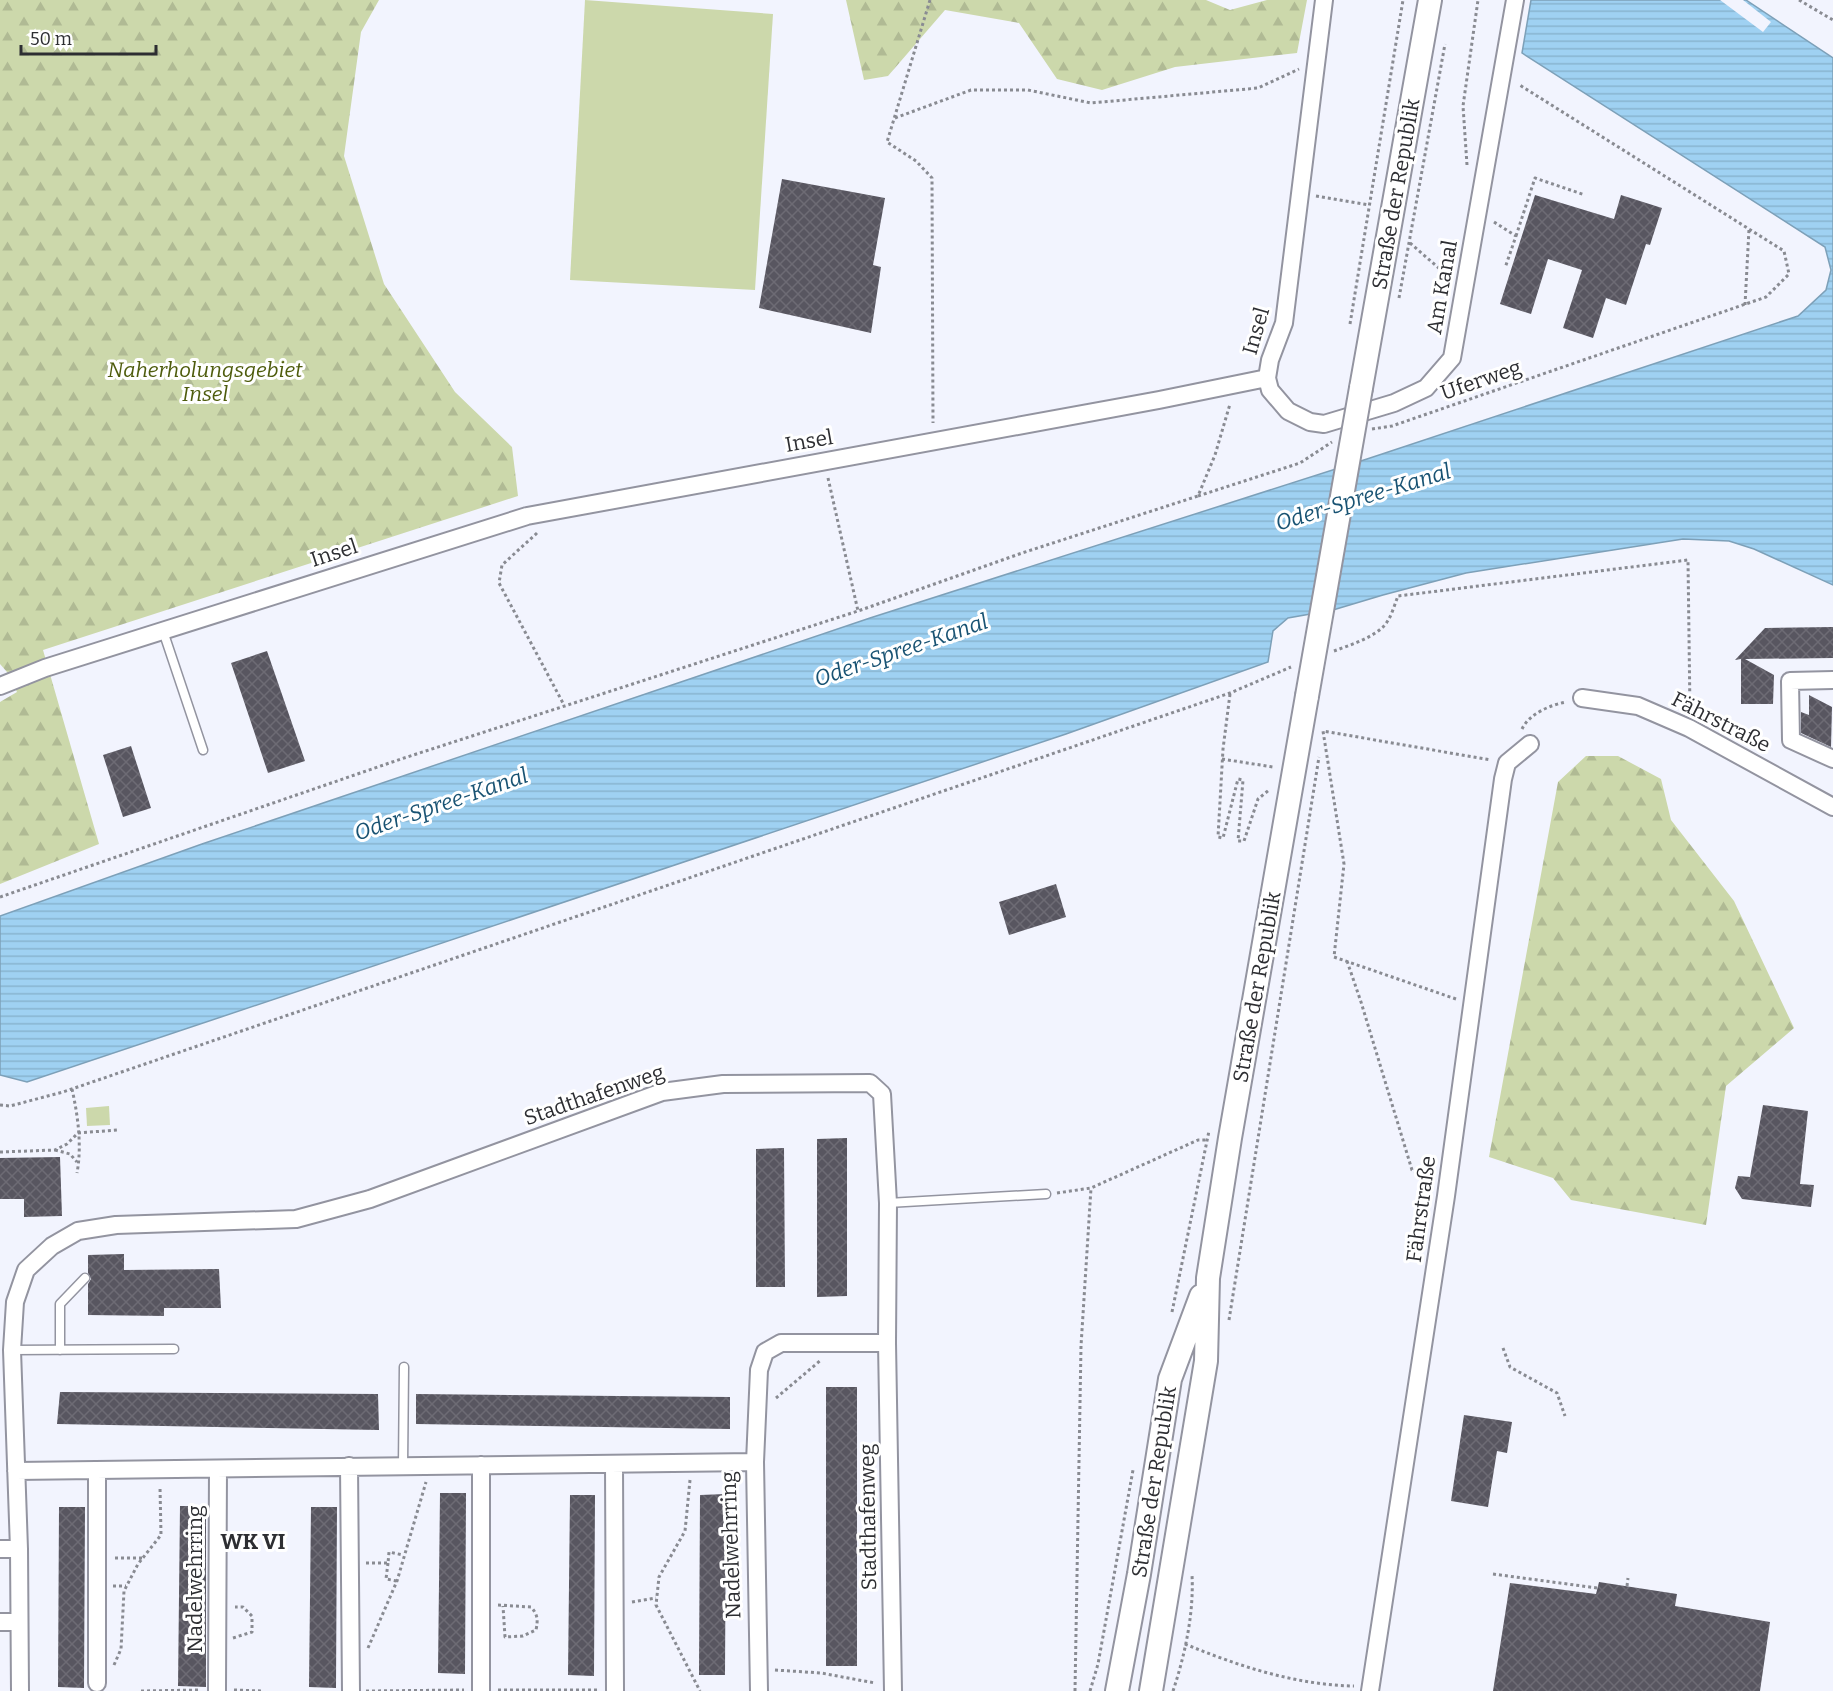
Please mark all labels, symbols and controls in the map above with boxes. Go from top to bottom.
scale bar [21,18,156,56]
text: 50 m [30,28,72,50]
street label: Straße der Republik [1366,96,1426,291]
street label: Am Kanal [1421,238,1463,336]
street label: Insel [1237,304,1275,358]
street label: Uferweg [1437,354,1525,406]
park label: Naherholungsgebiet Insel [107,357,303,407]
street label: Insel [783,424,835,458]
water label: Oder-Spree-Kanal [1272,457,1454,537]
street label: Insel [307,533,361,573]
water label: Oder-Spree-Kanal [811,608,991,692]
street label: Fährstraße [1667,686,1775,758]
water label: Oder-Spree-Kanal [351,762,531,846]
street label: Straße der Republik [1227,889,1287,1084]
street label: Stadthafenweg [520,1059,668,1131]
street label: Fährstraße [1401,1154,1441,1264]
street label: Straße der Republik [1126,1384,1182,1580]
street label: Stadthafenweg [854,1443,882,1591]
street label: Nadelwehrring [715,1471,747,1619]
street label: Nadelwehrring [182,1505,208,1653]
district label: WK VI [220,1528,286,1555]

